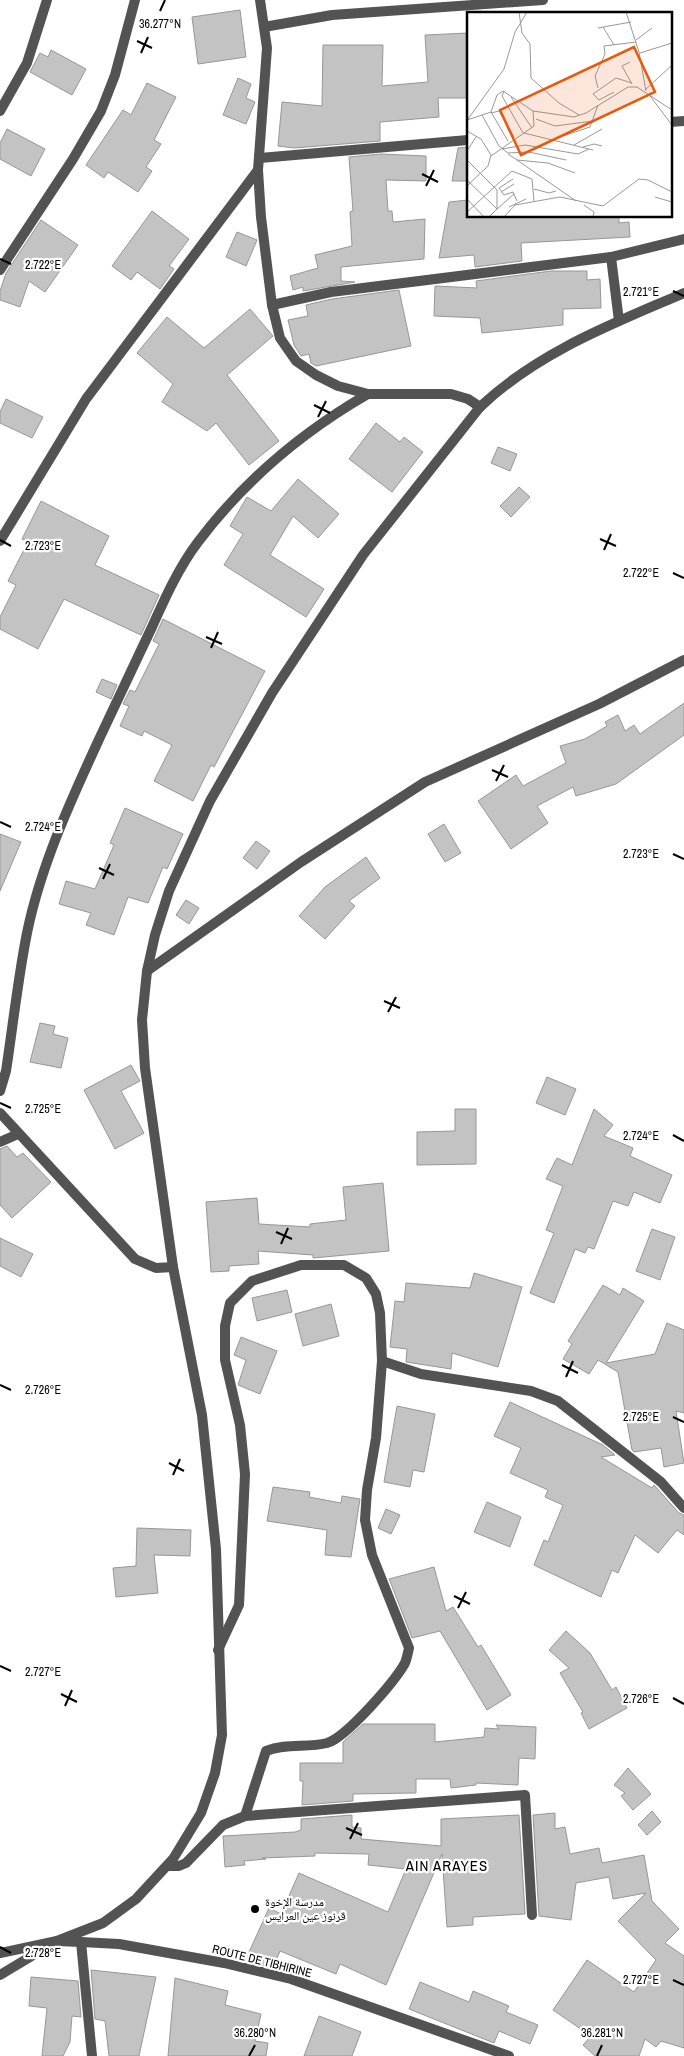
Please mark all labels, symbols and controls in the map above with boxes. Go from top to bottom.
inset map [467,12,672,218]
text: 36.277°N [139,16,181,32]
text: 2.722°E [25,257,61,273]
text: 2.721°E [623,284,659,300]
text: 2.723°E [25,538,61,554]
text: 2.722°E [623,565,659,581]
text: 2.724°E [25,819,61,835]
text: 2.723°E [623,846,659,862]
text: 2.725°E [25,1101,61,1117]
text: 2.724°E [623,1128,659,1144]
text: 2.726°E [25,1382,61,1398]
text: 2.725°E [623,1409,659,1425]
text: 2.727°E [25,1664,61,1680]
text: 2.726°E [623,1691,659,1707]
district label: AIN ARAYES [405,1855,488,1876]
place label: مدرسة الإخوة قرنوز عين العرايس [265,1894,346,1924]
marker: مدرسة الإخوة قرنوز عين العرايس [249,1903,261,1915]
street label: ROUTE DE TIBHIRINE [211,1941,313,1981]
text: 2.728°E [25,1945,61,1961]
text: 2.727°E [623,1972,659,1988]
text: 36.280°N [234,2025,276,2041]
text: 36.281°N [581,2025,623,2041]

